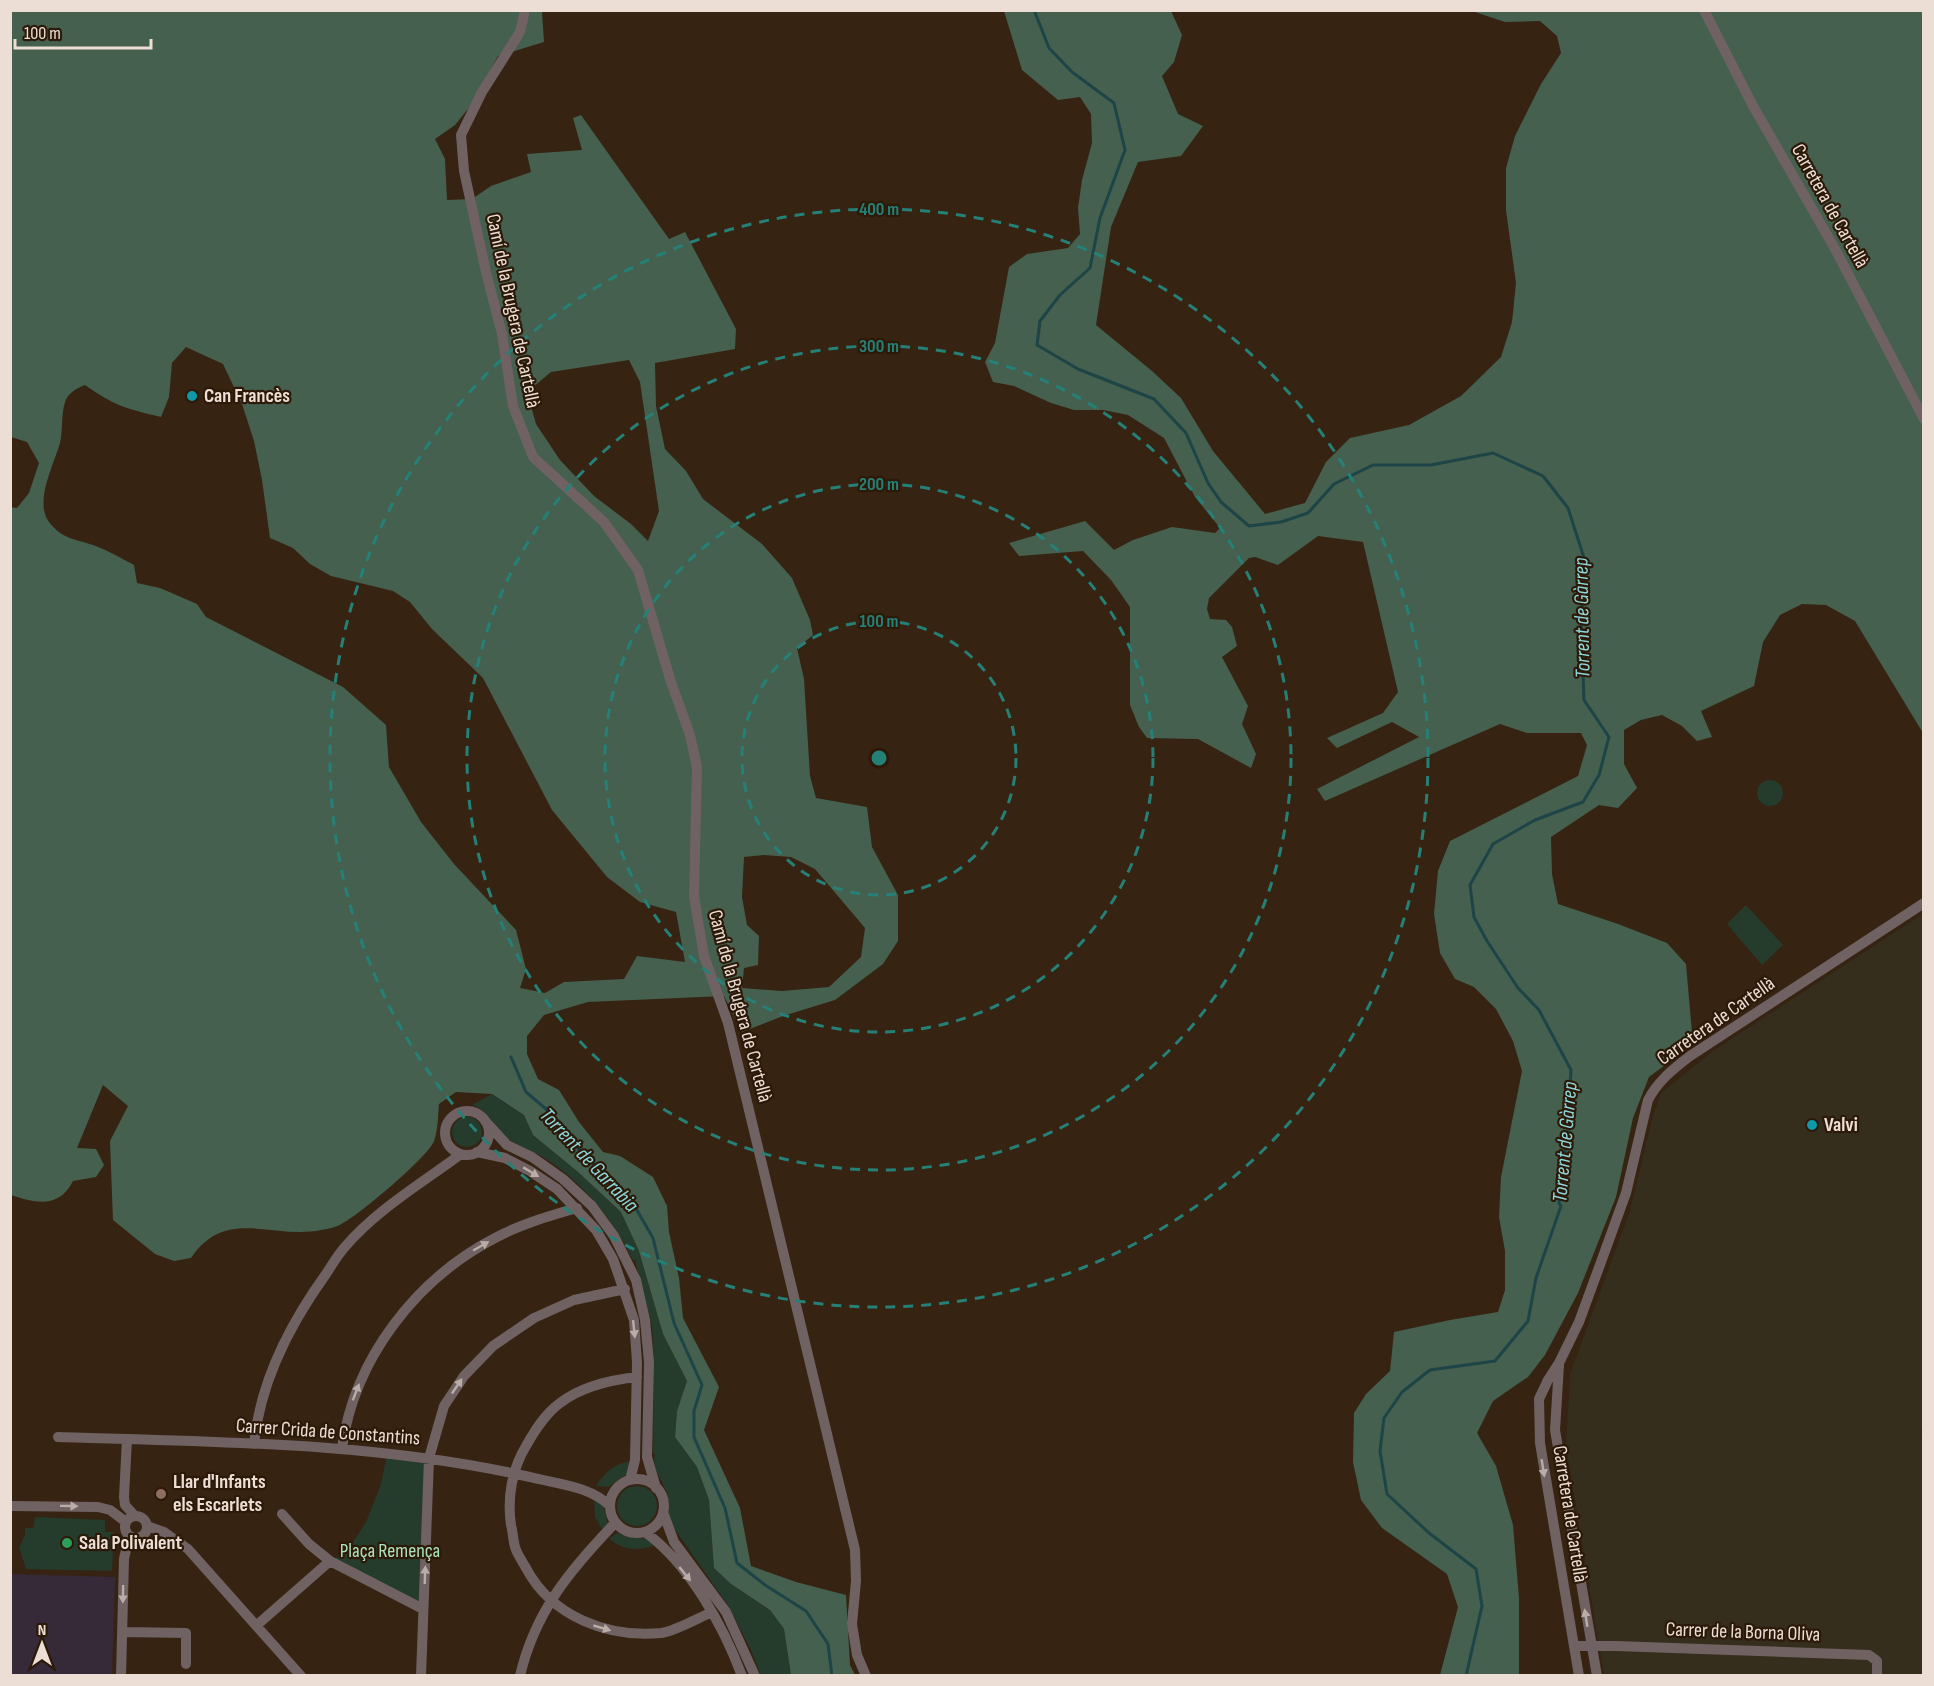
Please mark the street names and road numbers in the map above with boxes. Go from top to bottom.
street label: Carretera de Cartellà [1786,140,1874,272]
street label: Camí de la Brugera de Cartellà [481,212,545,410]
street label: Camí de la Brugera de Cartellà [703,907,777,1105]
street label: Carretera de Cartellà [1653,972,1779,1070]
street label: Carrer Crida de Constantins [235,1414,421,1450]
street label: Carretera de Cartellà [1547,1444,1593,1584]
street label: Carrer de la Borna Oliva [1665,1617,1821,1647]

